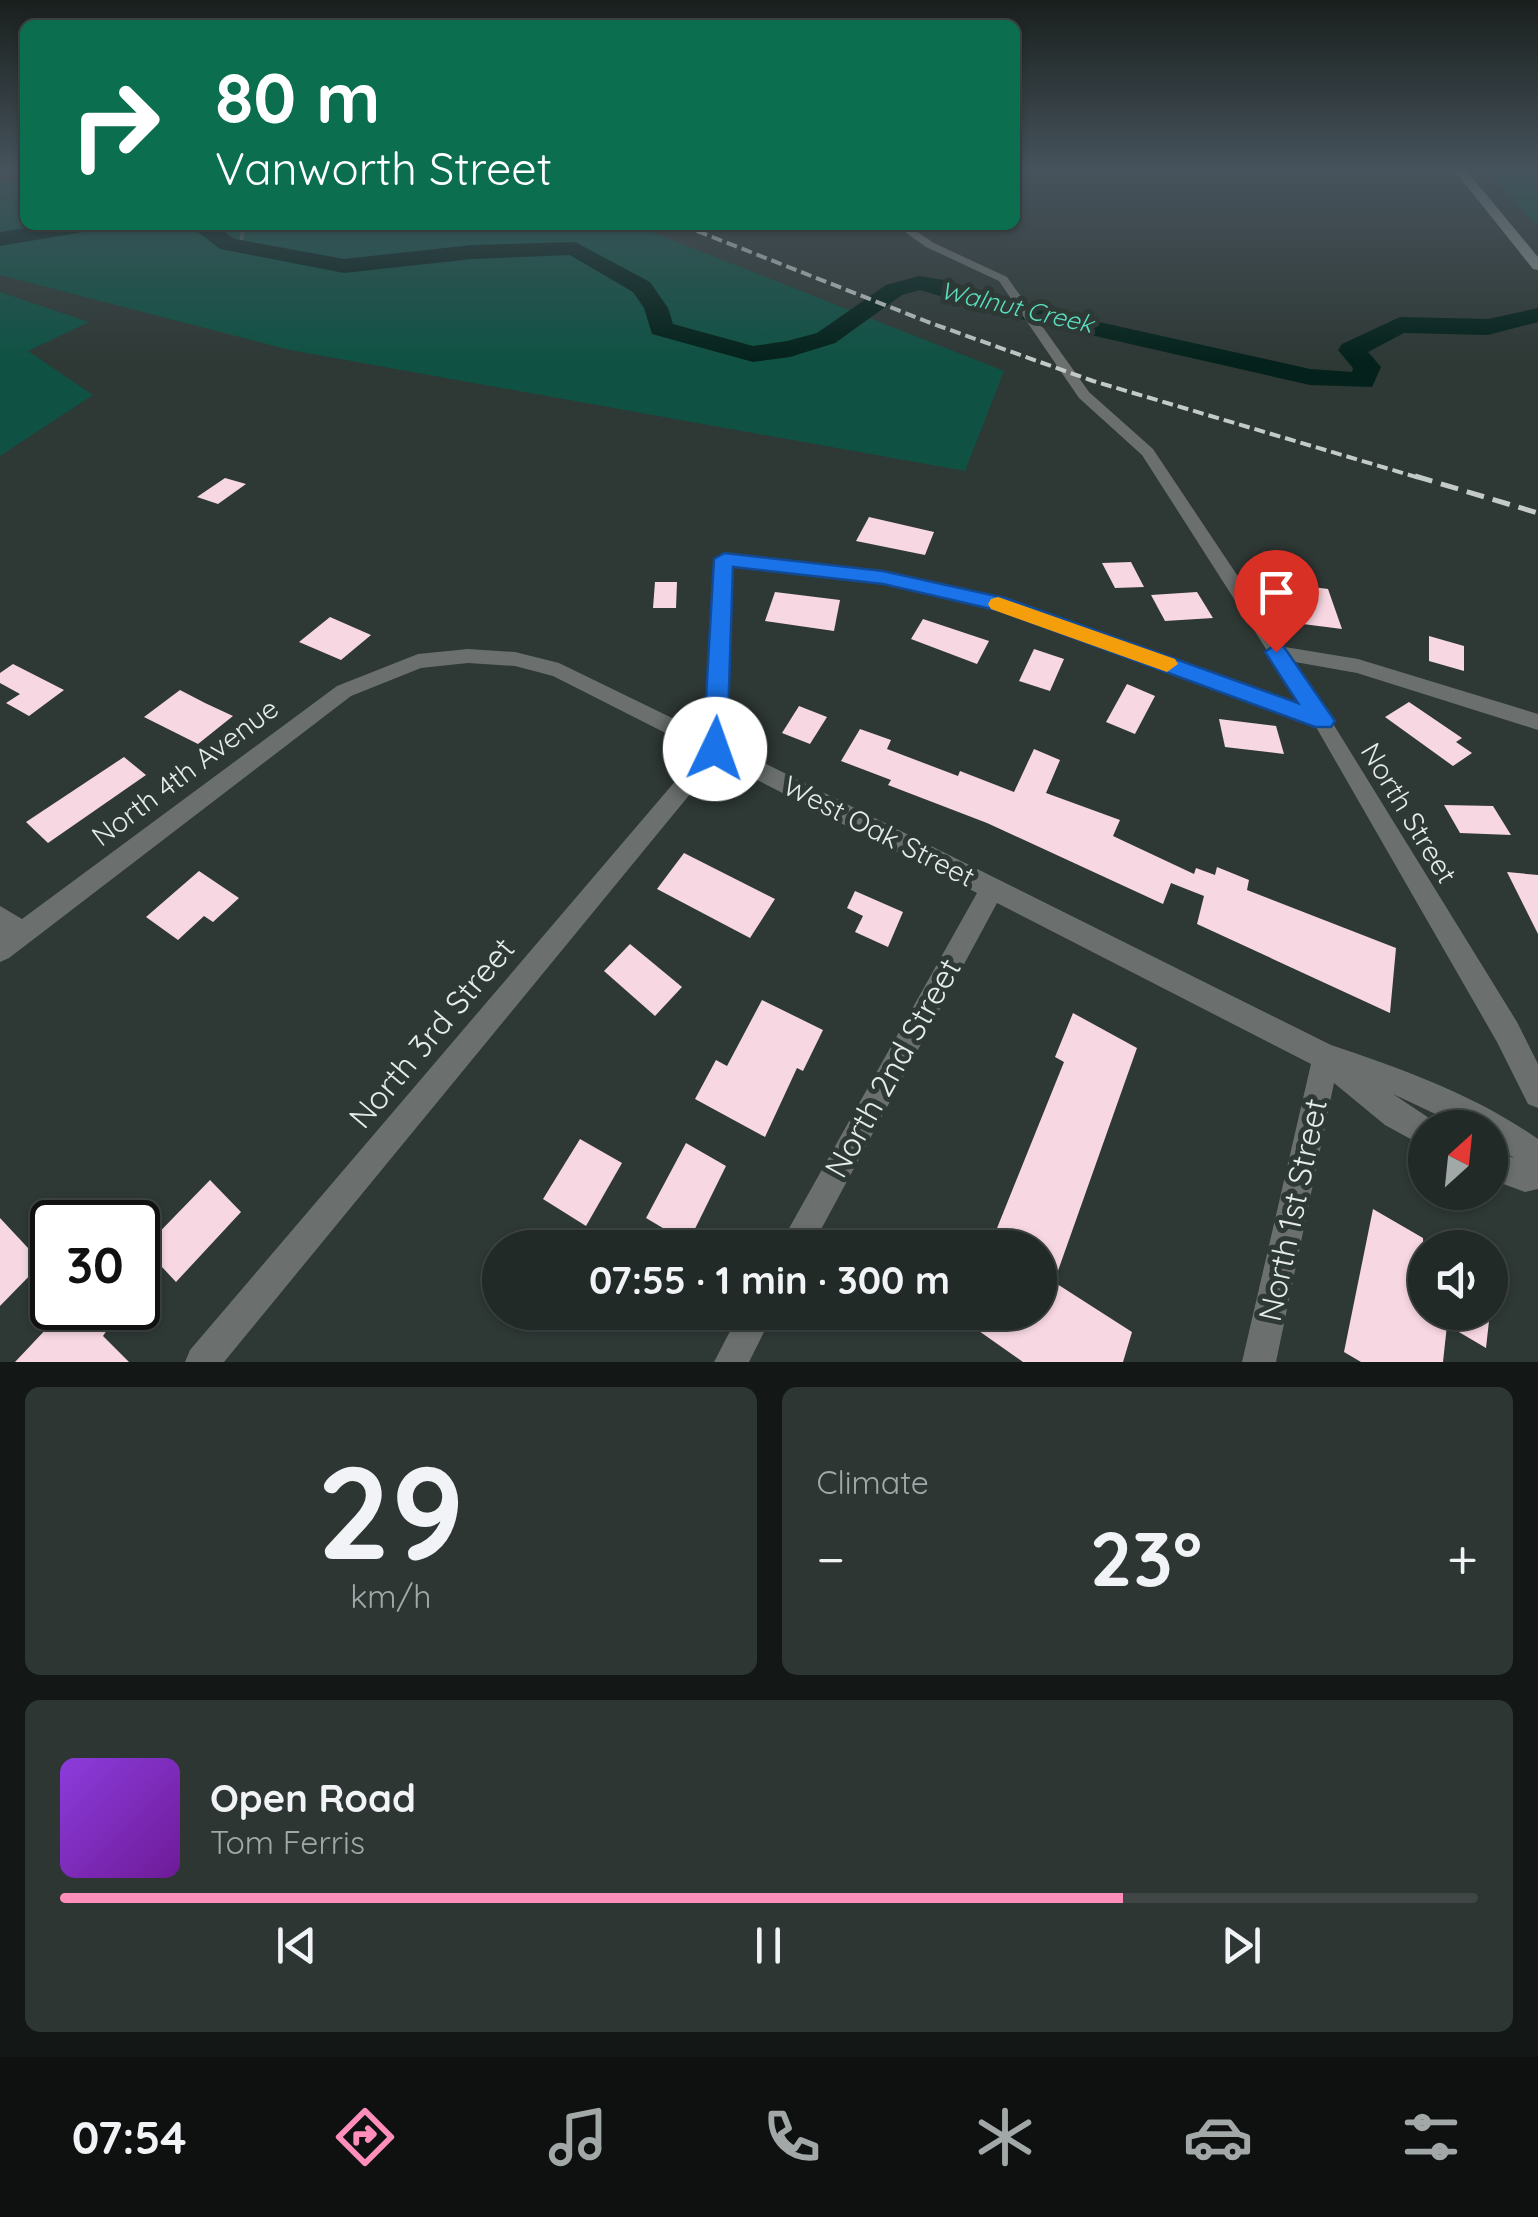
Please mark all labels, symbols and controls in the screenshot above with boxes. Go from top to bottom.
text: 80 m [215,53,380,141]
icon: right [50,60,180,190]
text: Vanworth Street [215,140,552,196]
water label: Walnut Creek [938,274,1099,340]
pin [1234,550,1319,653]
icon: arrive [1249,565,1304,620]
street label: North 4th Avenue [84,690,285,853]
position arrow [663,697,767,801]
street label: North Street [1354,736,1465,889]
street label: West Oak Street [778,767,981,894]
street label: North 3rd Street [340,929,523,1136]
street label: North 2nd Street [815,951,969,1184]
street label: North 1st Street [1249,1095,1335,1325]
north arrow [1408,1110,1508,1210]
map controls [1408,1110,1508,1330]
speed limit sign: 30 [30,1200,160,1330]
button: sound [1408,1230,1508,1330]
text: 07:55 · 1 min · 300 m [589,1256,950,1304]
text: 29 [317,1429,465,1592]
text: Climate [817,1462,929,1502]
text: 23° [1090,1511,1202,1605]
text: − [817,1524,845,1593]
text: + [1447,1524,1478,1593]
text: km/h [350,1576,431,1616]
text: Open Road [210,1774,416,1822]
text: Tom Ferris [210,1822,365,1862]
icon: previous [269,1918,324,1973]
icon: pause [741,1918,796,1973]
icon: next [1214,1918,1269,1973]
icon: directions [330,2102,400,2172]
icon: music [543,2102,613,2172]
icon: phone [757,2102,827,2172]
icon: climate [970,2102,1040,2172]
icon: car [1183,2102,1253,2172]
icon: filters [1396,2102,1466,2172]
text: 07:54 [72,2109,187,2165]

